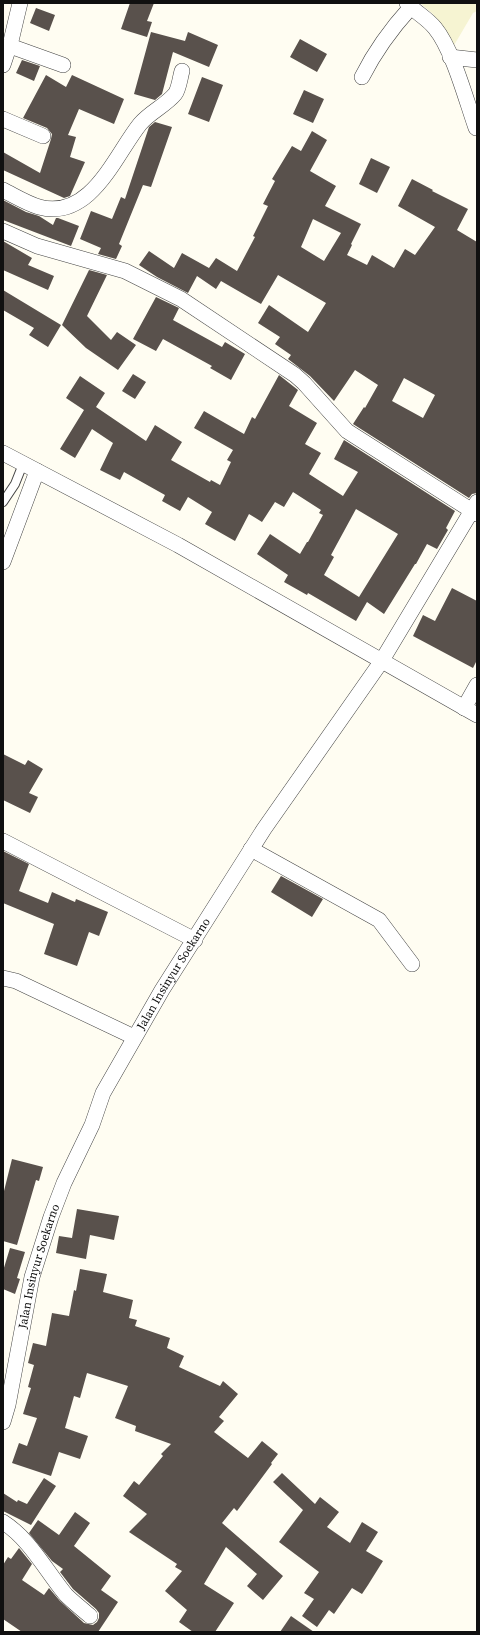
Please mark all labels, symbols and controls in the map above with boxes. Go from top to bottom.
street label: Jalan Insinyur Soekarno [132,914,214,1034]
street label: Jalan Insinyur Soekarno [14,1201,63,1331]

